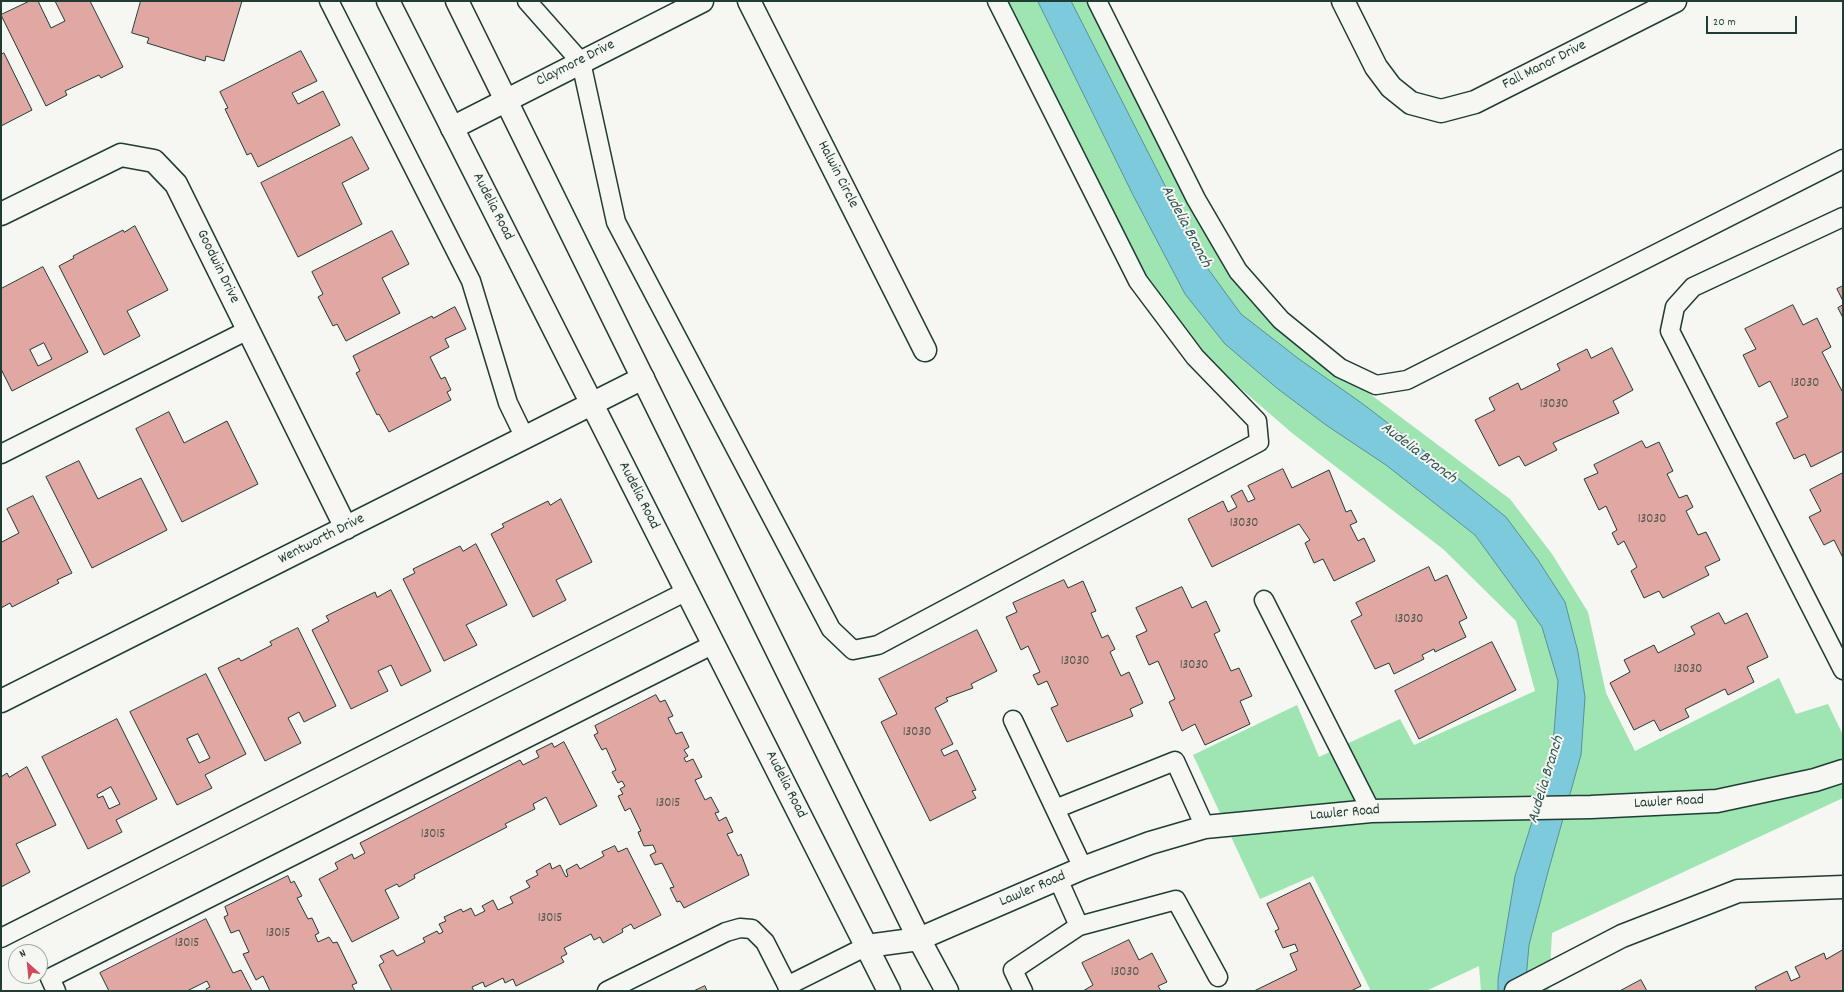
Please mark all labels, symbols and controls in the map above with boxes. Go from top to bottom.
scale bar [1708,8,1799,34]
text: 20 m [1713,14,1736,31]
street label: Claymore Drive [534,37,618,91]
street label: Fall Manor Drive [1500,37,1590,95]
street label: Halwin Circle [812,138,862,212]
street label: Audelia Road [467,170,517,244]
water label: Audelia Branch [1155,183,1215,271]
street label: Goodwin Drive [191,227,243,307]
house number: 13030 [1791,376,1819,392]
house number: 13030 [1540,397,1568,413]
water label: Audelia Branch [1376,419,1460,489]
street label: Audelia Road [613,459,663,533]
street label: Wentworth Drive [276,511,368,569]
house number: 13030 [1638,512,1666,528]
house number: 13030 [1230,516,1258,532]
house number: 13030 [1395,612,1423,628]
house number: 13030 [1061,654,1089,670]
house number: 13030 [1180,658,1208,674]
house number: 13030 [1674,662,1702,678]
house number: 13030 [903,725,931,741]
water label: Audelia Branch [1525,734,1569,826]
street label: Audelia Road [760,748,810,822]
street label: Lawler Road [1634,792,1704,814]
house number: 13015 [656,796,680,812]
street label: Lawler Road [1309,802,1381,826]
house number: 13015 [421,827,445,843]
street label: Lawler Road [997,868,1069,912]
house number: 13015 [538,911,562,927]
house number: 13015 [266,926,290,942]
house number: 13015 [175,936,199,952]
north arrow [8,944,48,984]
text: N [17,946,29,963]
house number: 13030 [1111,965,1139,981]

